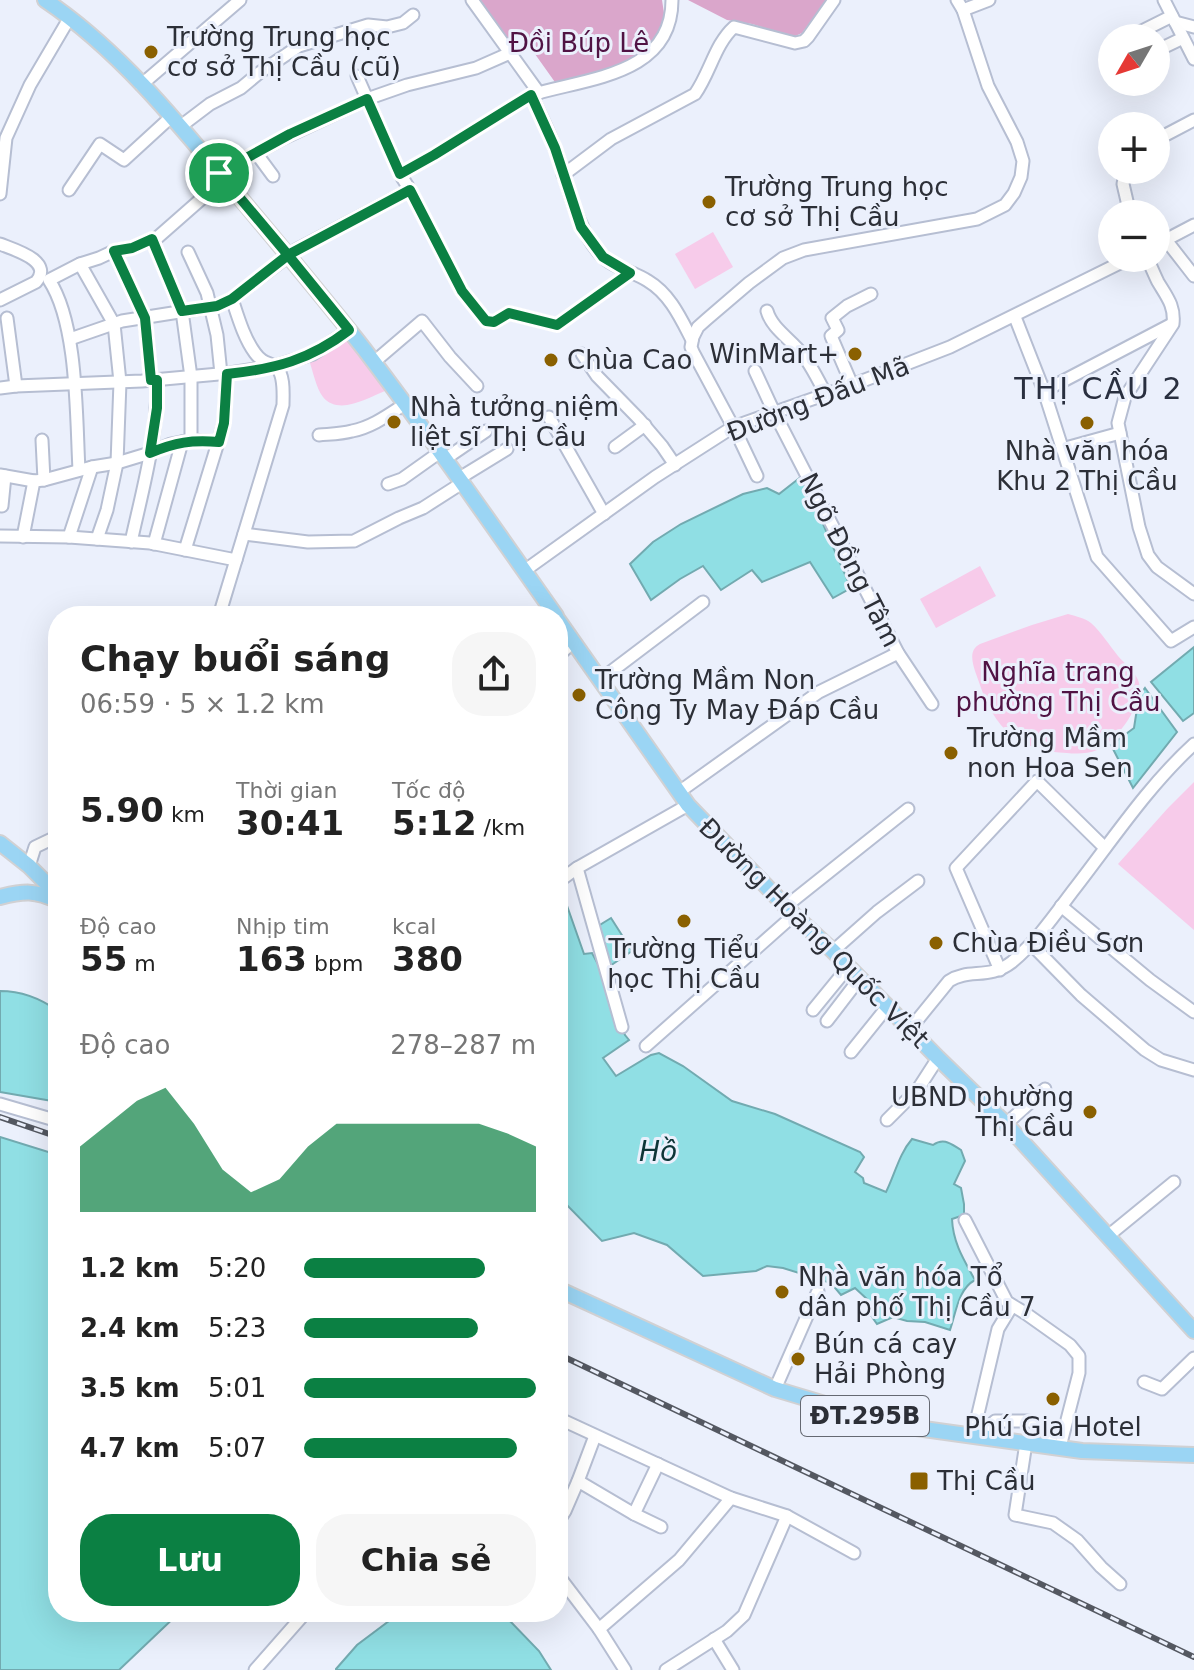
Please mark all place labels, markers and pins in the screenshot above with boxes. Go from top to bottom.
place label: Trường Trung học cơ sở Thị Cầu (cũ) [166,22,401,82]
marker: Trường Trung học cơ sở Thị Cầu (cũ) [142,43,160,61]
pin [185,139,253,207]
place label: Trường Trung học cơ sở Thị Cầu [724,172,949,232]
marker: Trường Trung học cơ sở Thị Cầu [700,193,718,211]
place label: WinMart+ [709,339,839,369]
place label: Chùa Cao [567,345,692,375]
marker: WinMart+ [846,345,864,363]
marker: Chùa Cao [542,351,560,369]
place label: Nhà tưởng niệm liệt sĩ Thị Cầu [410,392,619,452]
marker: Nhà tưởng niệm liệt sĩ Thị Cầu [385,413,403,431]
marker: Nhà văn hóa Khu 2 Thị Cầu [1078,414,1096,432]
place label: Nhà văn hóa Khu 2 Thị Cầu [996,436,1178,496]
place label: Trường Mầm Non Công Ty May Đáp Cầu [594,665,879,725]
marker: Trường Mầm Non Công Ty May Đáp Cầu [570,686,588,704]
place label: Trường Mầm non Hoa Sen [966,723,1133,783]
marker: Trường Mầm non Hoa Sen [942,744,960,762]
marker: Trường Tiểu học Thị Cầu [675,912,693,930]
place label: Chùa Điều Sơn [952,928,1144,958]
place label: Trường Tiểu học Thị Cầu [607,934,761,994]
marker: Chùa Điều Sơn [927,934,945,952]
place label: UBND phường Thị Cầu [891,1082,1074,1142]
marker: UBND phường Thị Cầu [1081,1103,1099,1121]
place label: Nhà văn hóa Tổ dân phố Thị Cầu 7 [798,1262,1036,1322]
marker: Nhà văn hóa Tổ dân phố Thị Cầu 7 [773,1283,791,1301]
place label: Bún cá cay Hải Phòng [814,1329,957,1389]
marker: Bún cá cay Hải Phòng [789,1350,807,1368]
marker: Phú Gia Hotel [1044,1390,1062,1408]
place label: Phú Gia Hotel [964,1412,1142,1442]
place label: Thị Cầu [936,1466,1035,1496]
marker: Thị Cầu [908,1470,930,1492]

